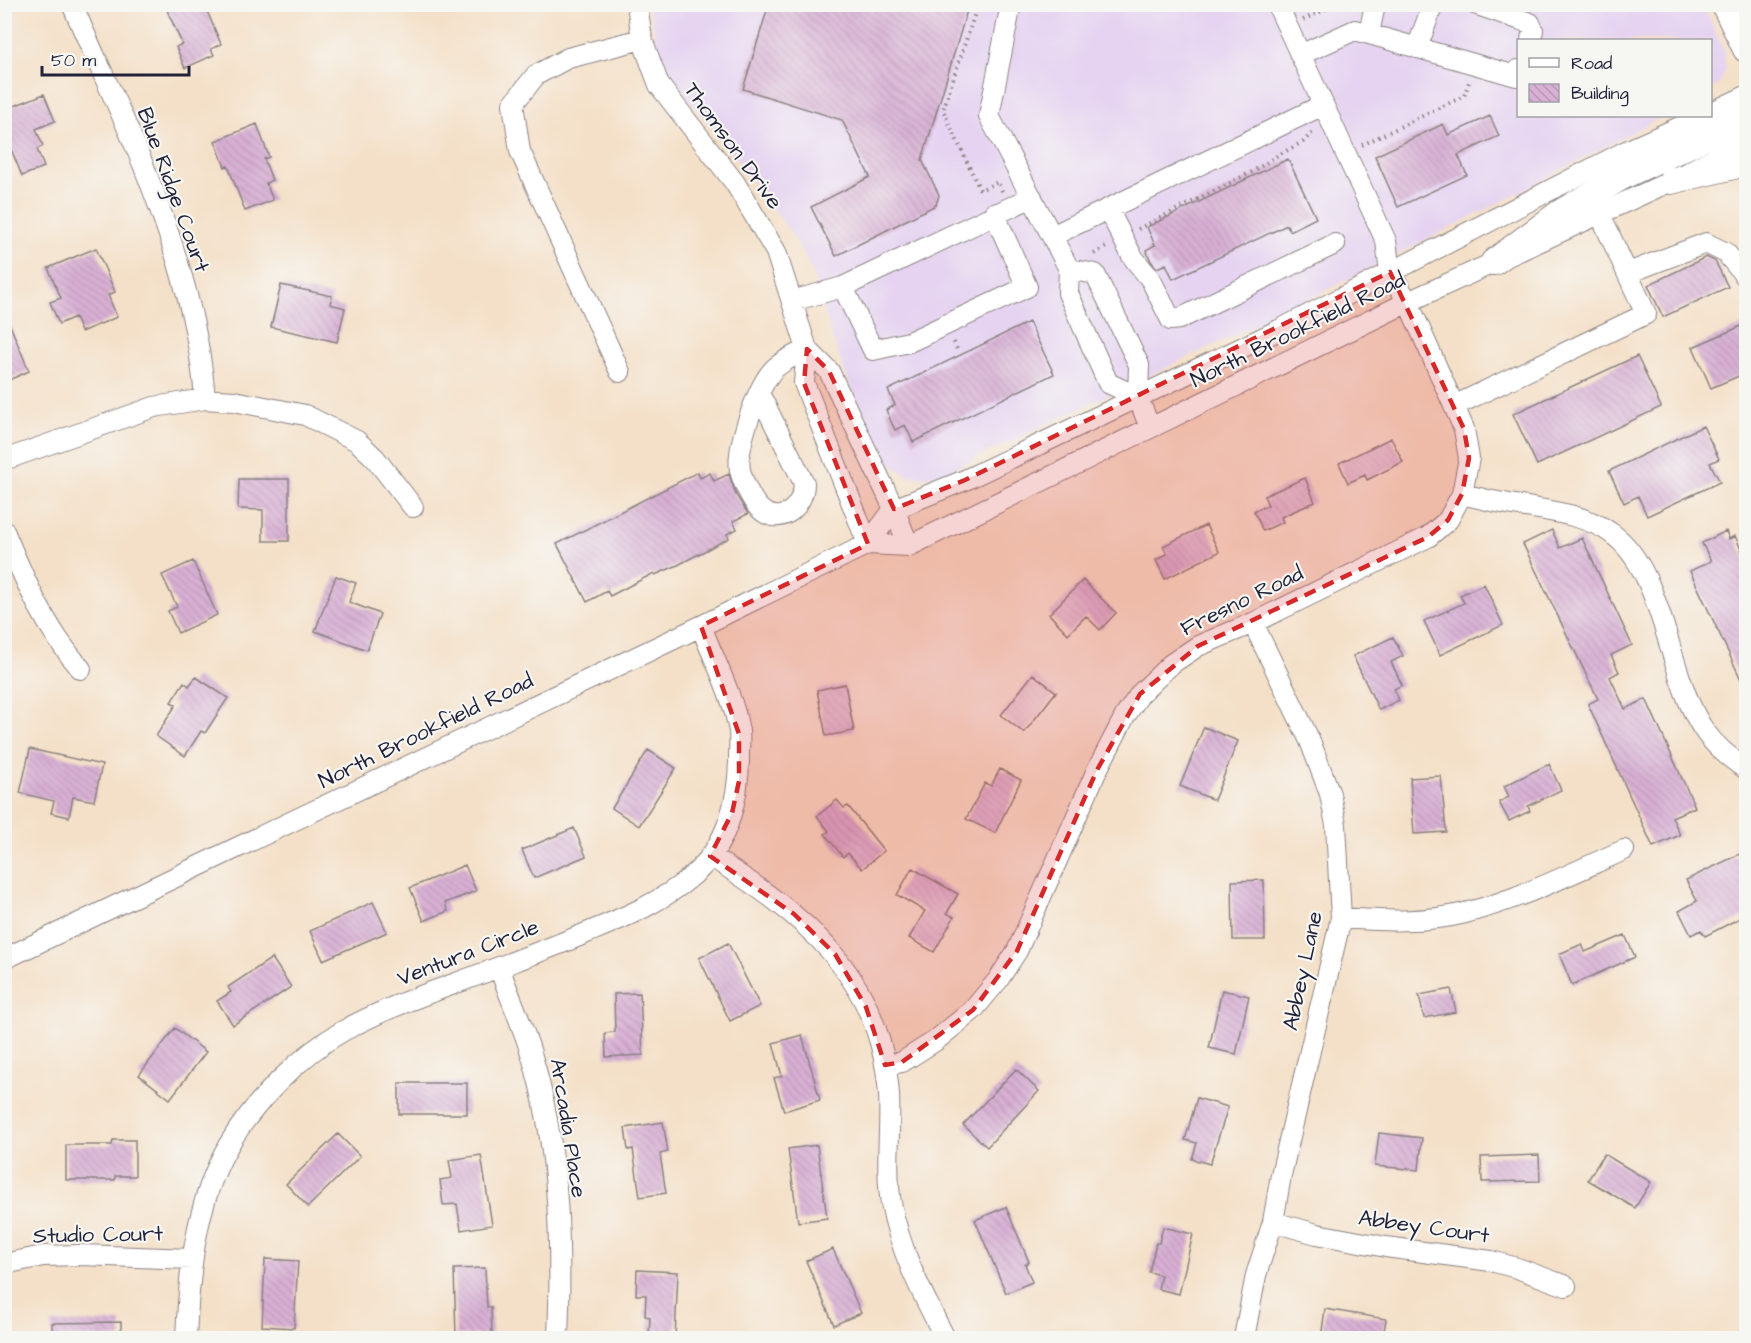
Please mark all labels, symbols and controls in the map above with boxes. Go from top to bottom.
scale bar [42,39,189,77]
legend [1517,39,1712,117]
text: 50 m [51,48,96,73]
text: Road [1571,51,1612,76]
street label: Thomson Drive [676,76,790,216]
text: Building [1571,81,1629,107]
street label: Blue Ridge Court [128,103,217,277]
street label: North Brookfield Road [1185,264,1411,396]
street label: Fresno Road [1175,558,1309,644]
street label: North Brookfield Road [313,665,539,797]
street label: Abbey Lane [1275,909,1332,1034]
street label: Ventura Circle [393,912,543,994]
street label: Arcadia Place [542,1056,594,1200]
street label: Abbey Court [1356,1202,1491,1253]
street label: Studio Court [33,1218,163,1252]

